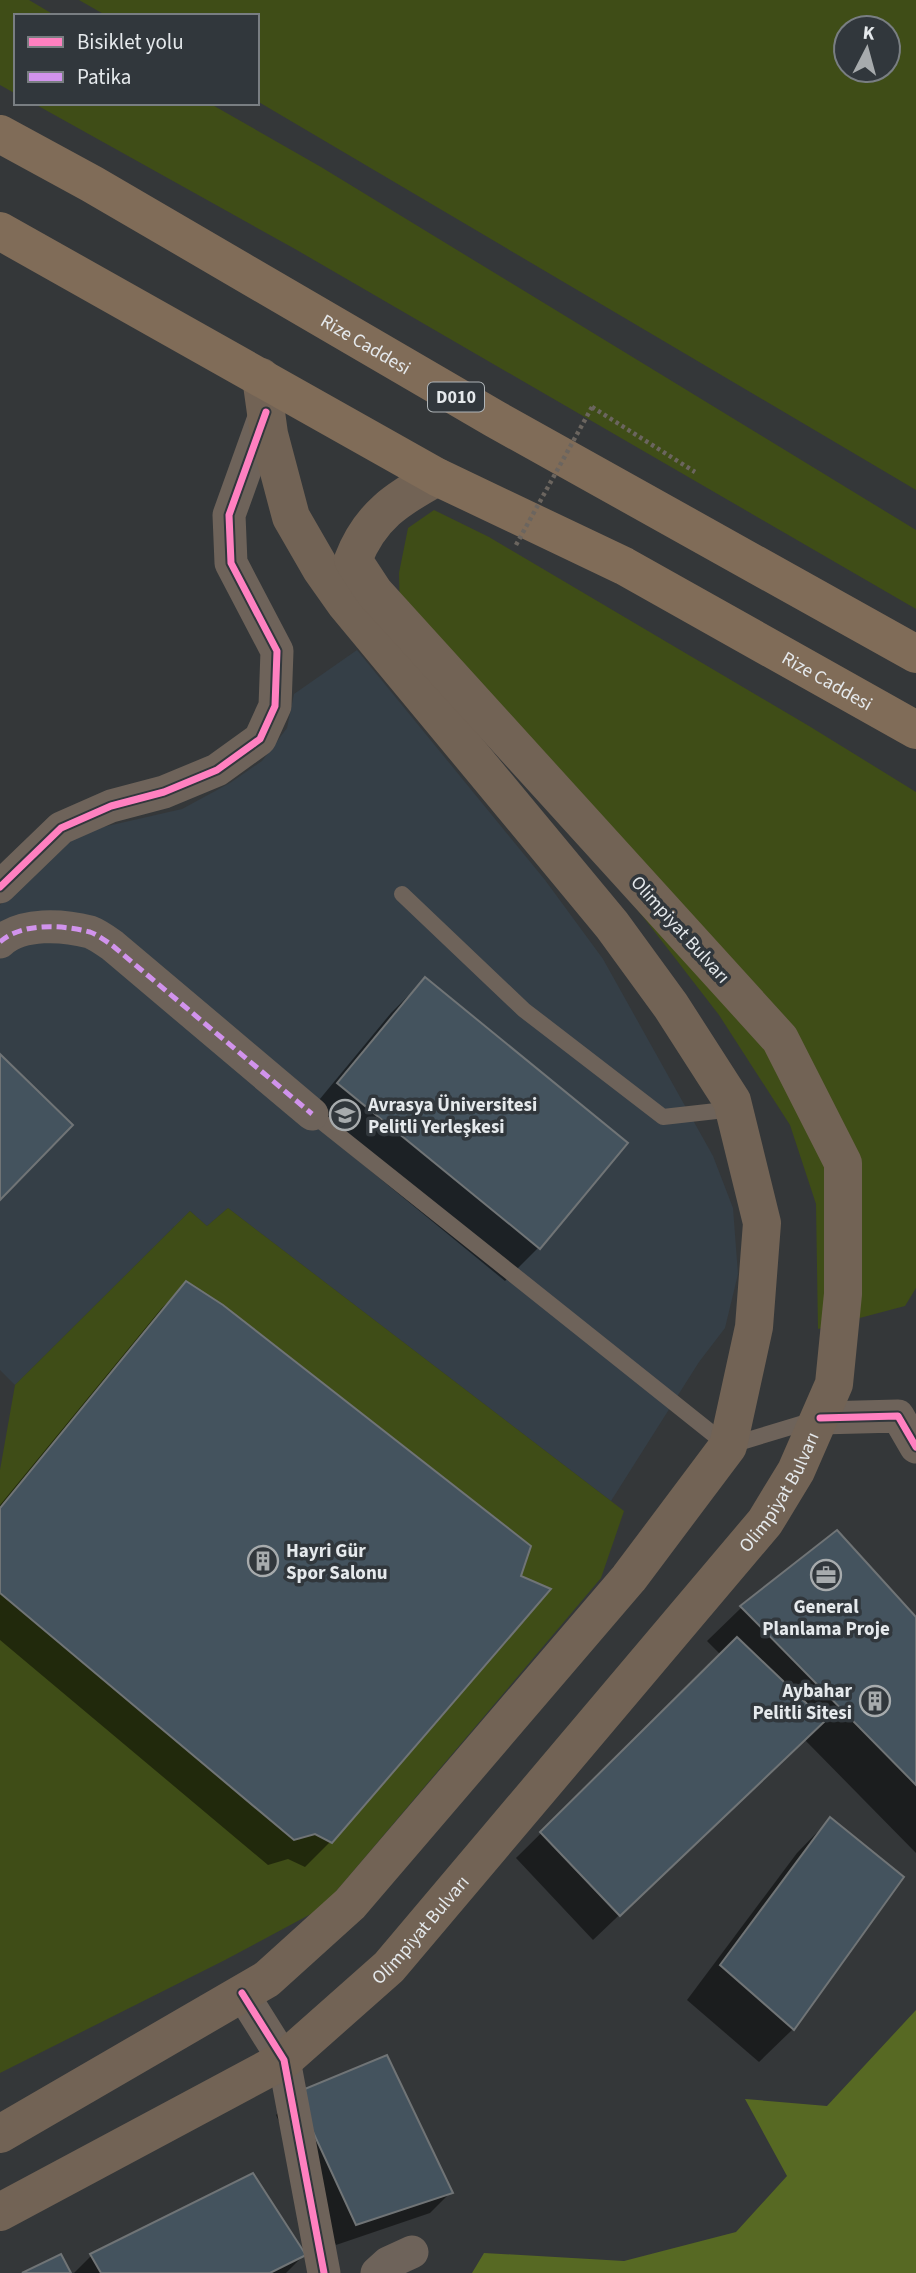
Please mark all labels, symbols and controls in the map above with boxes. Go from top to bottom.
legend [14,14,259,105]
north arrow [832,14,902,84]
text: K [861,20,876,48]
text: Bisiklet yolu [77,27,184,57]
text: Patika [77,62,131,92]
street label: Rize Caddesi [315,308,415,382]
road number: D010 [428,382,484,412]
street label: Rize Caddesi [776,645,877,718]
street label: Olimpiyat Bulvarı [624,870,736,990]
place label: Avrasya Üniversitesi Pelitli Yerleşkesi [367,1092,537,1141]
school or university icon: Avrasya Üniversitesi Pelitli Yerleşkesi [328,1098,362,1132]
street label: Olimpiyat Bulvarı [733,1428,827,1559]
place label: Hayri Gür Spor Salonu [286,1538,388,1587]
building icon: Hayri Gür Spor Salonu [246,1544,280,1578]
office icon: General Planlama Proje [809,1558,843,1592]
place label: General Planlama Proje [762,1594,890,1643]
place label: Aybahar Pelitli Sitesi [753,1678,852,1727]
building icon: Aybahar Pelitli Sitesi [858,1684,892,1718]
street label: Olimpiyat Bulvarı [366,1870,476,1991]

